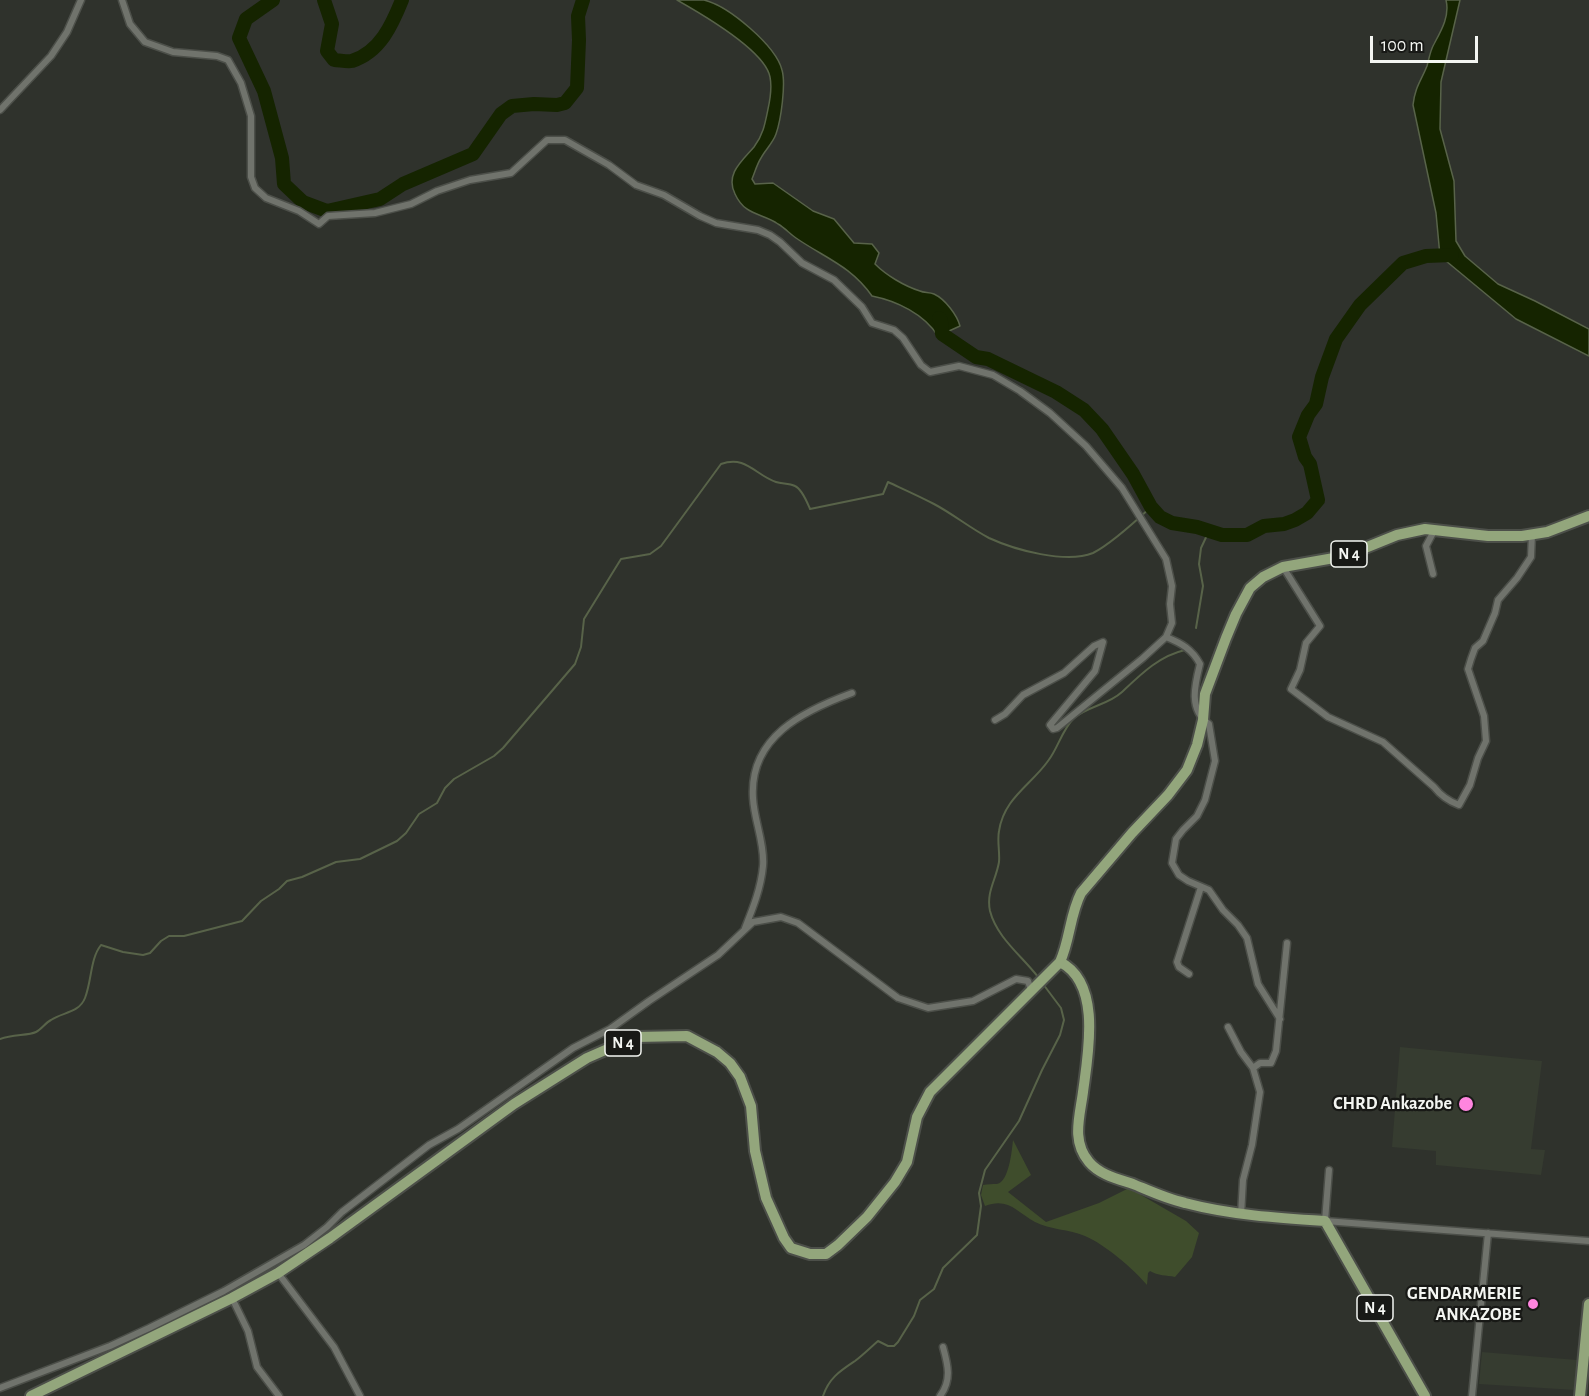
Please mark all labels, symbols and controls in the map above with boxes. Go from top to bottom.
scale bar [1373,24,1481,62]
text: 100 m [1381,37,1424,55]
road number: N 4 [1331,541,1367,567]
road number: N 4 [605,1030,641,1056]
place label: CHRD Ankazobe [1333,1093,1452,1115]
marker: CHRD Ankazobe [1457,1095,1475,1113]
place label: GENDARMERIE ANKAZOBE [1407,1283,1521,1326]
road number: N 4 [1357,1295,1393,1321]
marker: GENDARMERIE ANKAZOBE [1526,1297,1540,1311]

